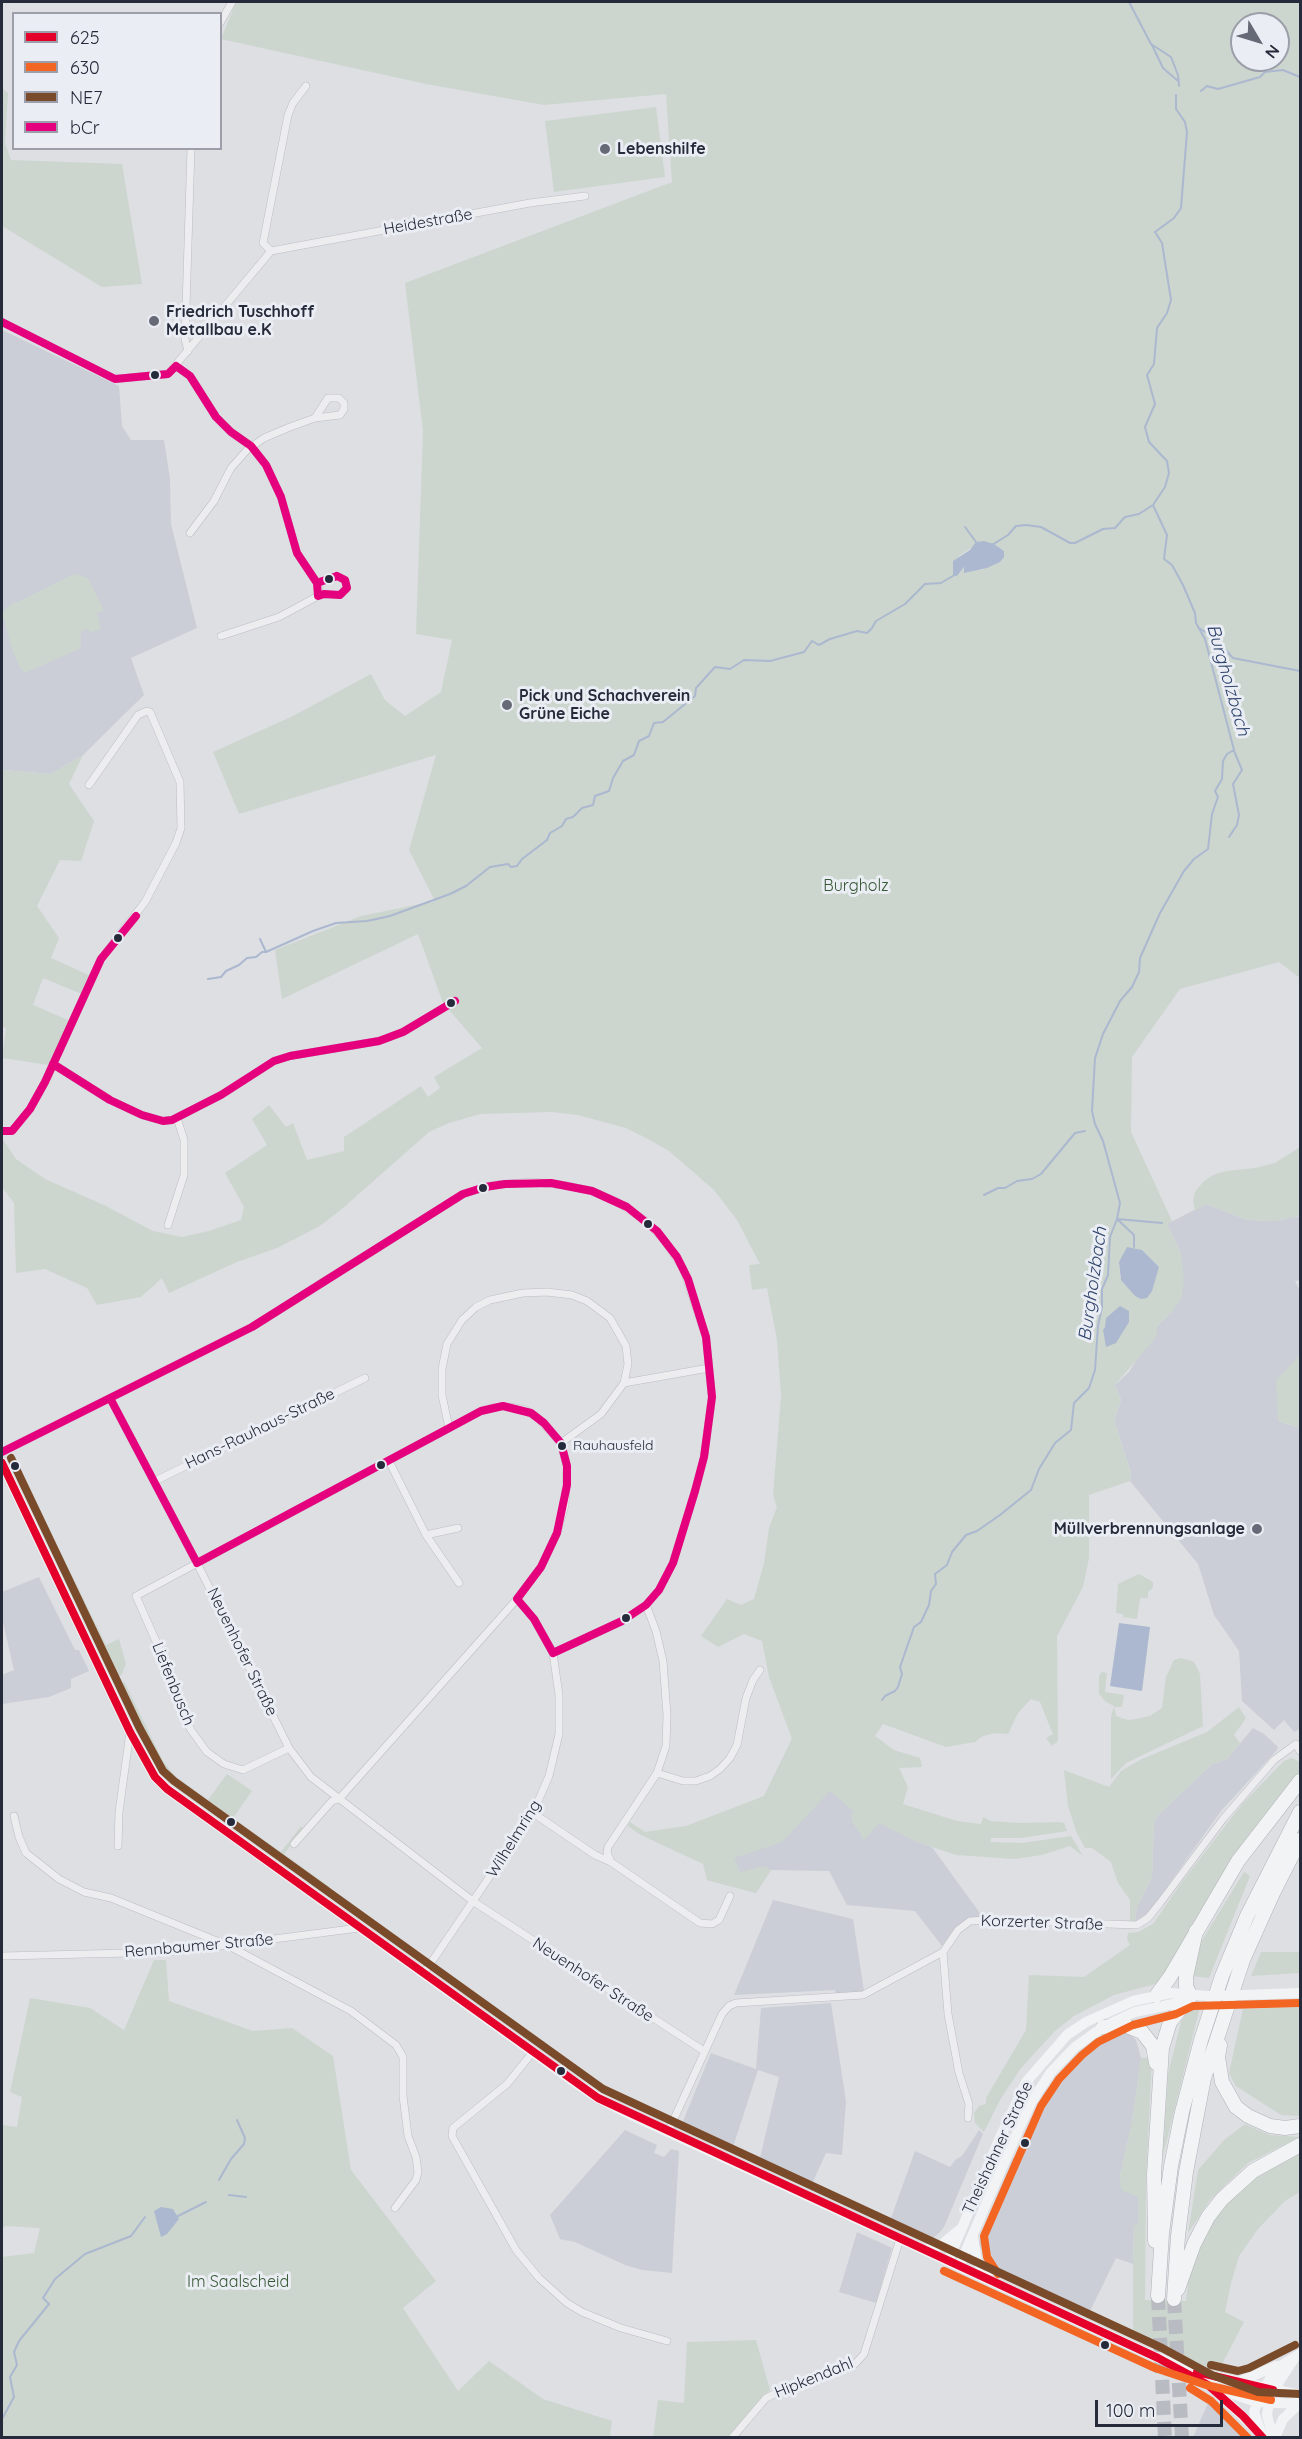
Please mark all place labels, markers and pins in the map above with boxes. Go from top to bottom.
place label: Lebenshilfe [617,139,706,159]
marker: Lebenshilfe [598,142,612,156]
place label: Friedrich Tuschhoff Metallbau e.K [166,302,314,340]
marker: Friedrich Tuschhoff Metallbau e.K [147,314,161,328]
unlabelled marker [149,369,161,381]
unlabelled marker [323,573,335,585]
place label: Pick und Schachverein Grüne Eiche [519,686,690,724]
marker: Pick und Schachverein Grüne Eiche [500,698,514,712]
unlabelled marker [112,932,124,944]
unlabelled marker [445,997,457,1009]
unlabelled marker [477,1182,489,1194]
unlabelled marker [642,1218,654,1230]
place label: Rauhausfeld [573,1438,654,1454]
marker: Rauhausfeld [556,1440,568,1452]
unlabelled marker [375,1459,387,1471]
unlabelled marker [9,1460,21,1472]
place label: Müllverbrennungsanlage [1054,1519,1245,1539]
marker: Müllverbrennungsanlage [1250,1522,1264,1536]
unlabelled marker [620,1612,632,1624]
unlabelled marker [225,1816,237,1828]
unlabelled marker [555,2065,567,2077]
unlabelled marker [1019,2137,1031,2149]
unlabelled marker [1099,2339,1111,2351]

